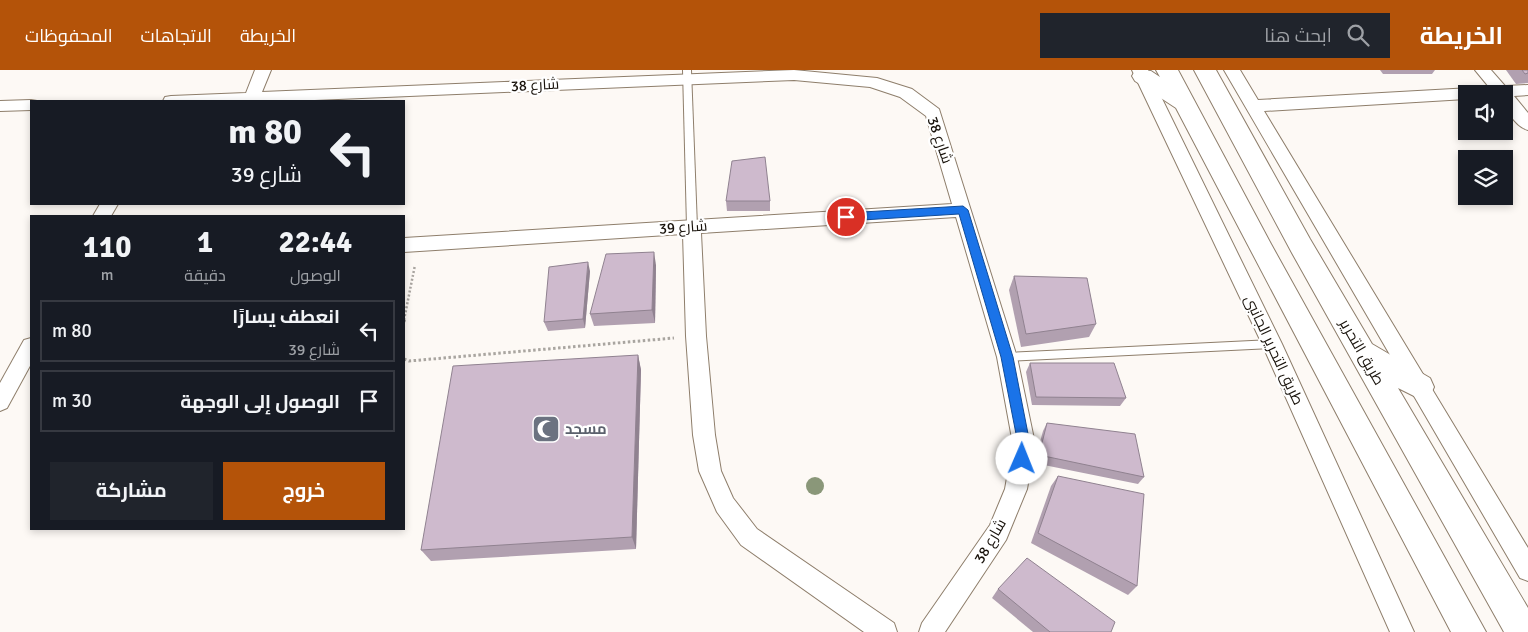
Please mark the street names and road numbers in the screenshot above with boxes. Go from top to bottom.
street label: شارع 38 [510,75,560,97]
street label: شارع 38 [922,114,956,167]
street label: شارع 39 [658,216,708,240]
street label: طريق التحرير الجانبى [1240,292,1307,408]
street label: طريق التحرير [1334,315,1388,389]
street label: شارع 38 [970,515,1012,568]

